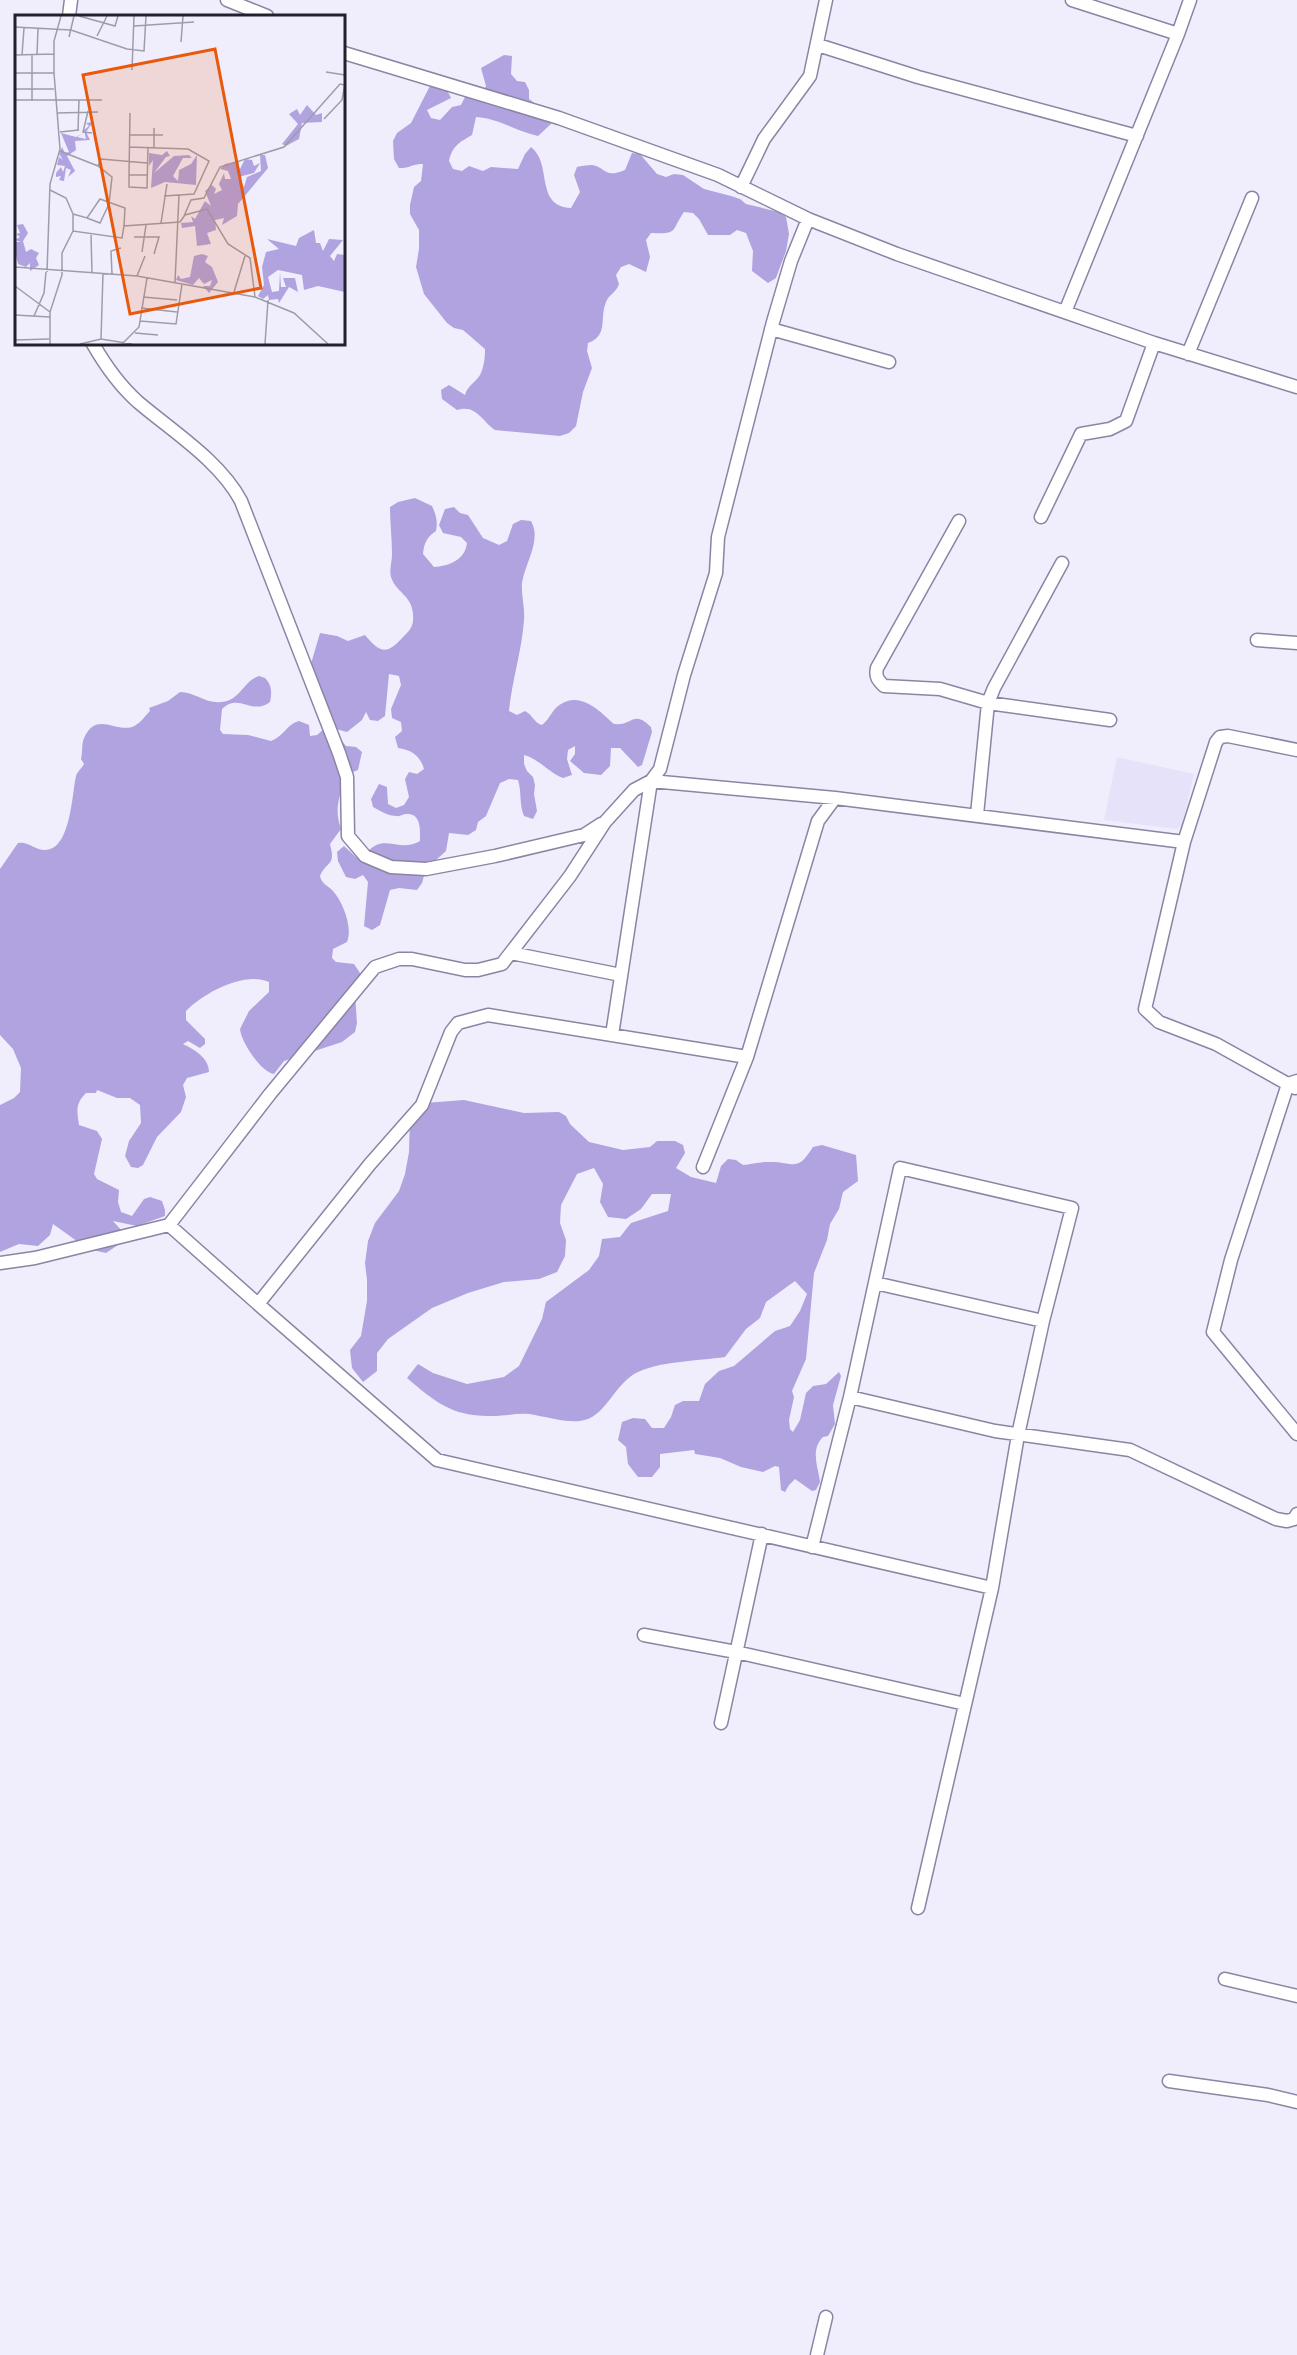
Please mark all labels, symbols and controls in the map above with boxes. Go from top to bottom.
inset map [15,15,345,345]

